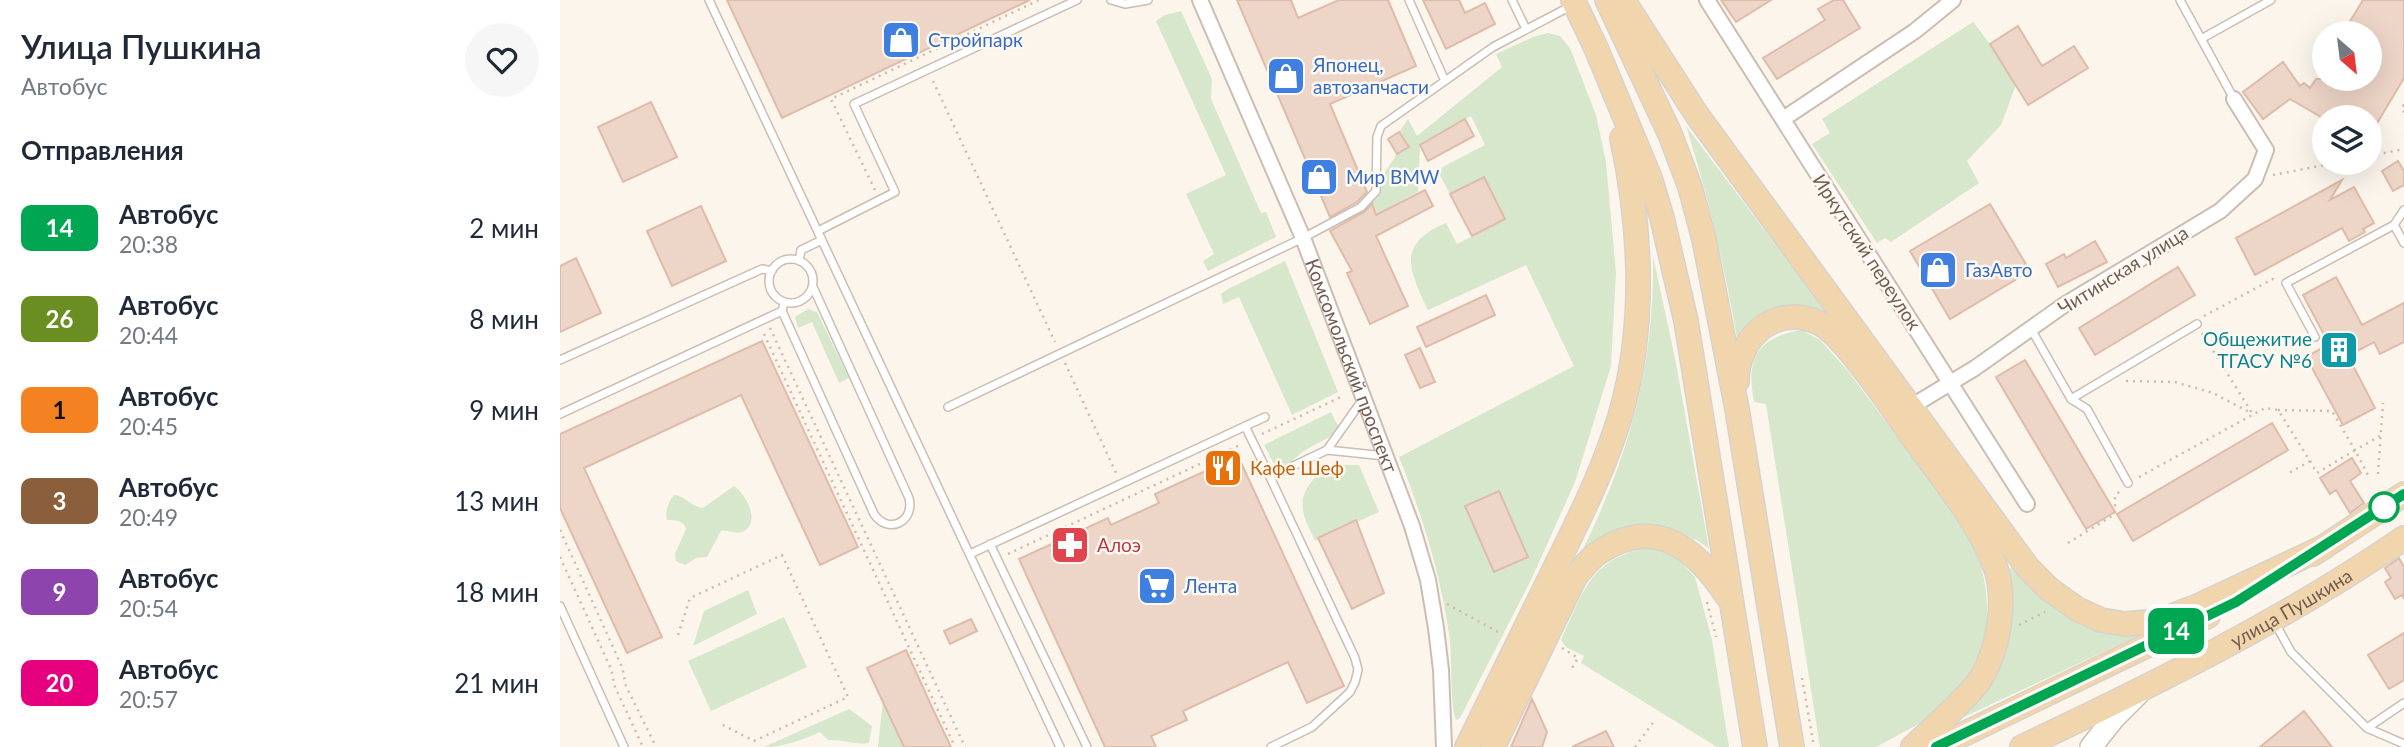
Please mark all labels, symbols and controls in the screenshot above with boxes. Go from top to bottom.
shop icon: Стройпарк [880,19,922,61]
north arrow [2312,21,2382,91]
map controls [2312,21,2382,175]
button: heart [465,23,539,97]
text: Улица Пушкина [21,26,262,66]
place label: Стройпарк [928,28,1023,51]
place label: Японец, автозапчасти [1312,53,1429,98]
shop icon: Японец, автозапчасти [1265,55,1307,97]
text: Автобус [21,72,107,100]
button: layers [2312,105,2382,175]
text: Отправления [21,134,184,166]
shop icon: Мир BMW [1298,156,1340,198]
place label: Мир BMW [1346,165,1440,188]
street label: Иркутский переулок [1808,169,1927,334]
text: Автобус [119,198,218,230]
text: 2 мин [469,212,539,244]
text: 14 [46,213,73,242]
street label: Читинская улица [2053,220,2192,319]
text: 20:38 [119,230,178,258]
shop icon: ГазАвто [1917,249,1959,291]
street label: Комсомольский проспект [1301,255,1403,476]
place label: ГазАвто [1965,258,2032,281]
text: Автобус [119,289,218,321]
text: 8 мин [469,303,539,335]
text: 26 [46,304,73,333]
text: 20:44 [119,321,178,349]
place label: Общежитие ТГАСУ №6 [2203,327,2312,372]
building icon: Общежитие ТГАСУ №6 [2318,329,2360,371]
text: Автобус [119,380,218,412]
text: 9 мин [469,394,539,426]
text: 1 [53,395,66,424]
text: 20:45 [119,412,178,440]
restaurant icon: Кафе Шеф [1202,447,1244,489]
place label: Кафе Шеф [1250,456,1344,479]
text: Автобус [119,471,218,503]
text: 13 мин [454,485,539,517]
text: 3 [53,486,66,515]
unlabelled marker [2369,492,2399,522]
text: 20:49 [119,503,178,531]
pharmacy icon: Алоэ [1049,524,1091,566]
place label: Алоэ [1097,533,1141,556]
text: Автобус [119,562,218,594]
street label: улица Пушкина [2226,563,2356,652]
supermarket icon: Лента [1136,565,1178,607]
place label: Лента [1183,574,1237,597]
text: 18 мин [454,576,539,608]
text: 9 [53,577,66,606]
text: 20:54 [119,594,178,622]
line badge: 14 [2144,608,2208,654]
text: 14 [2162,616,2190,645]
text: Автобус [119,653,218,685]
text: 21 мин [454,667,539,699]
text: 20 [46,668,73,697]
text: 20:57 [119,685,178,713]

